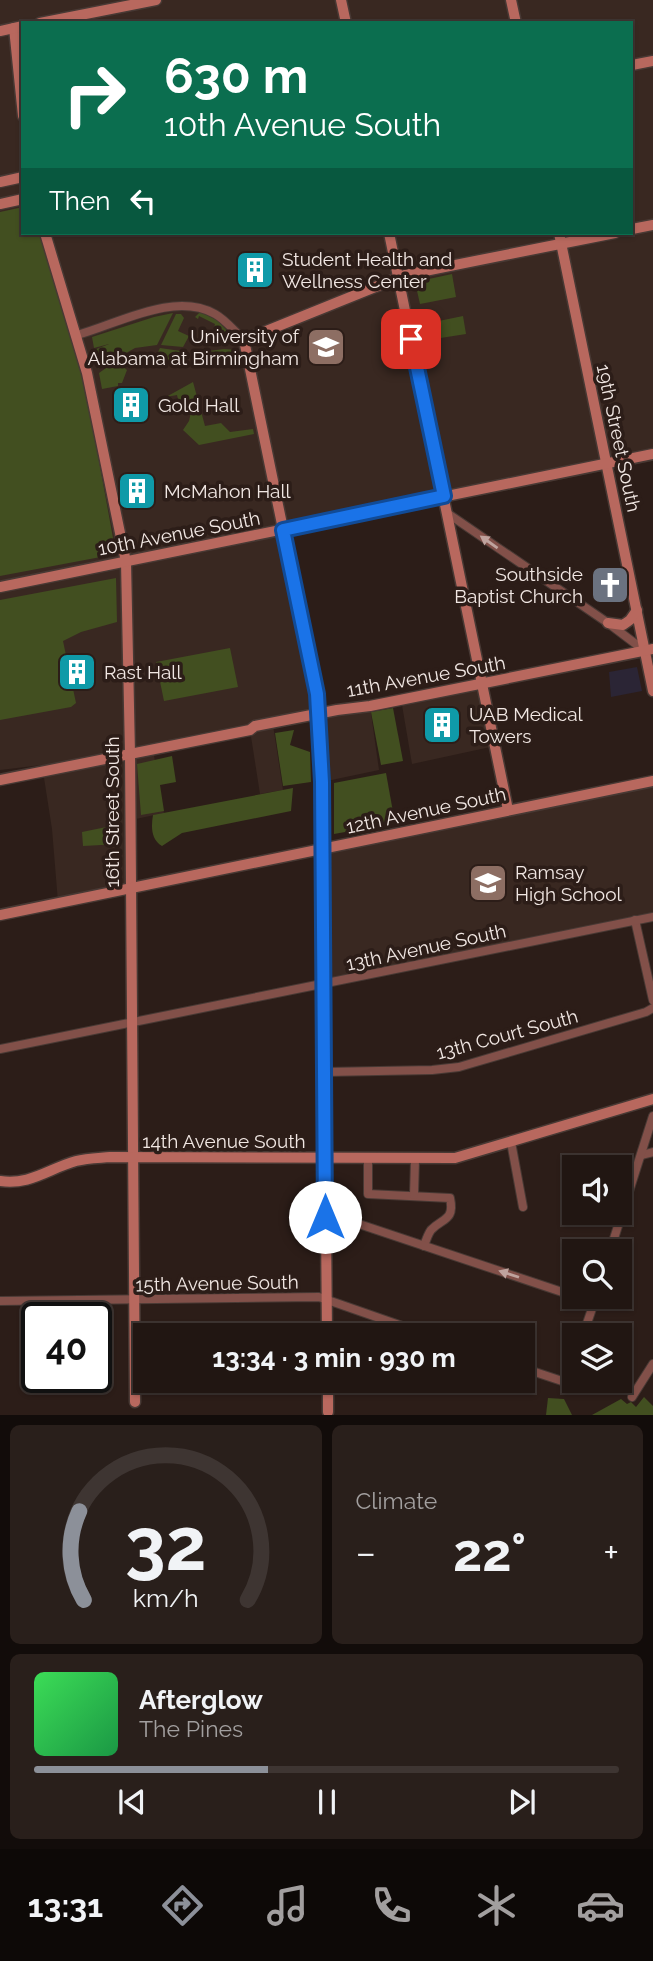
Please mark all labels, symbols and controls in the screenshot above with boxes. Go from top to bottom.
text: 630 m [164,47,308,104]
icon: right [49,49,140,140]
text: 10th Avenue South [164,106,441,143]
icon: left [124,182,162,220]
text: Then [49,186,110,216]
place label: Student Health and Wellness Center [282,248,452,292]
building icon: Student Health and Wellness Center [234,249,276,291]
pin [381,309,441,369]
icon: arrive [392,320,430,358]
place label: University of Alabama at Birmingham [88,325,300,369]
school or university icon: University of Alabama at Birmingham [305,326,347,368]
street label: 19th Street South [593,362,645,514]
building icon: Gold Hall [110,384,152,426]
place label: Gold Hall [158,394,240,416]
building icon: McMahon Hall [116,470,158,512]
place label: McMahon Hall [164,480,292,502]
street label: 10th Avenue South [96,507,262,559]
one-way arrow [480,535,498,549]
place label: Southside Baptist Church [454,563,583,607]
church icon: Southside Baptist Church [589,564,631,606]
building icon: Rast Hall [56,651,98,693]
street label: 11th Avenue South [345,651,507,701]
place label: Rast Hall [104,661,182,683]
place label: UAB Medical Towers [469,703,584,747]
building icon: UAB Medical Towers [421,704,463,746]
street label: 16th Street South [101,737,123,887]
street label: 12th Avenue South [344,782,508,838]
place label: Ramsay High School [515,861,622,905]
school or university icon: Ramsay High School [467,862,509,904]
street label: 13th Avenue South [344,919,508,975]
street label: 13th Court South [434,1005,580,1063]
street label: 14th Avenue South [142,1130,306,1152]
map controls [562,1155,632,1393]
button: sound [562,1155,632,1225]
position arrow [288,1180,362,1254]
button: search [562,1239,632,1309]
one-way arrow [499,1268,520,1279]
street label: 15th Avenue South [135,1271,299,1295]
speed limit sign: 40 [21,1302,112,1393]
button: layers [562,1323,632,1393]
text: 13:34 · 3 min · 930 m [212,1343,456,1373]
text: Climate [356,1487,437,1514]
text: 32 [125,1503,207,1588]
text: 22° [453,1522,526,1583]
text: − [356,1530,376,1575]
text: + [603,1530,619,1575]
text: km/h [133,1583,199,1613]
text: Afterglow [139,1685,263,1715]
text: The Pines [139,1715,243,1742]
icon: previous [113,1783,151,1821]
icon: pause [308,1783,346,1821]
icon: next [503,1783,541,1821]
icon: directions [158,1881,207,1930]
icon: music [263,1881,312,1930]
icon: phone [367,1881,416,1930]
icon: climate [472,1881,521,1930]
icon: car [576,1881,625,1930]
text: 13:31 [28,1887,103,1924]

